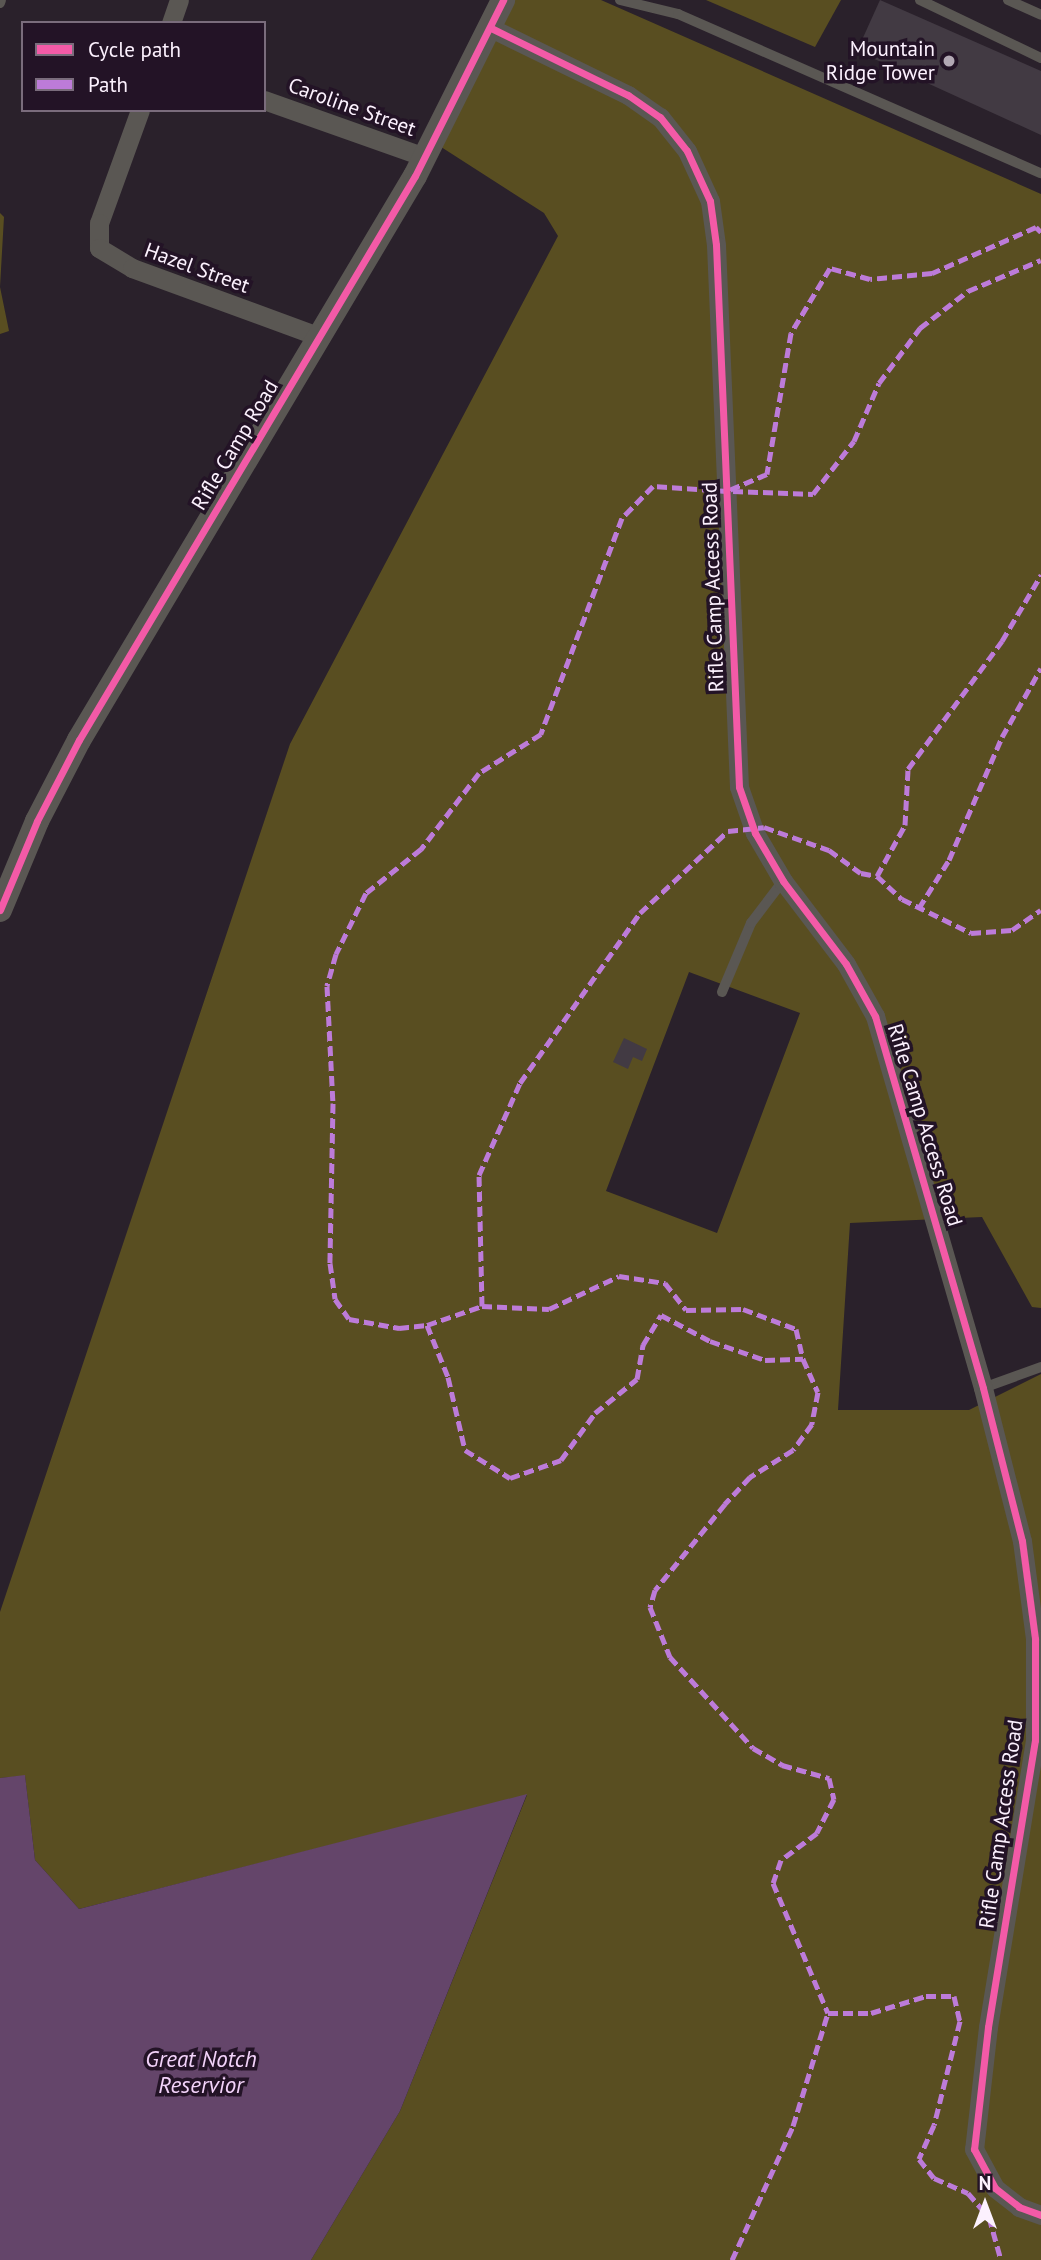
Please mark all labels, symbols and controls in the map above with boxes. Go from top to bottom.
legend [21,21,266,112]
text: Cycle path [88,36,181,63]
place label: Mountain Ridge Tower [825,36,935,86]
marker: Mountain Ridge Tower [941,53,957,69]
text: Path [88,71,128,98]
street label: Caroline Street [285,72,419,142]
street label: Hazel Street [141,237,253,299]
street label: Rifle Camp Road [186,375,284,515]
street label: Rifle Camp Access Road [697,481,729,693]
street label: Rifle Camp Access Road [882,1020,968,1230]
street label: Rifle Camp Access Road [974,1718,1028,1930]
water label: Great Notch Reservior [145,2045,257,2099]
north arrow [950,2169,1020,2239]
text: N [979,2171,991,2195]

